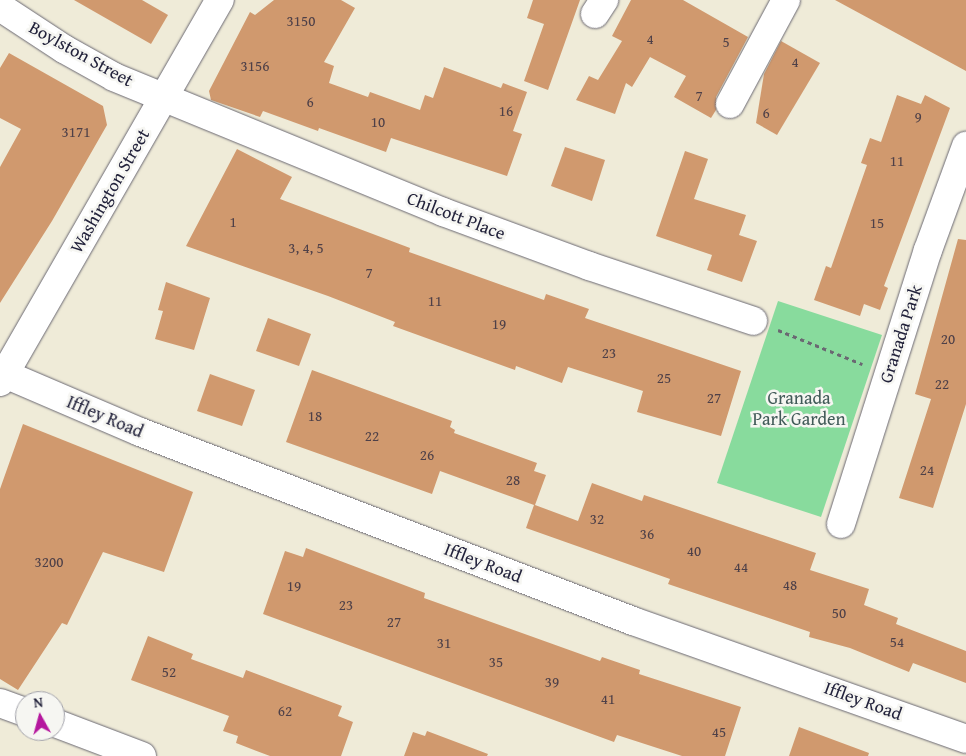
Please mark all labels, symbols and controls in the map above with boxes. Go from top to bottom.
house number: 3150 [287,12,315,30]
street label: Boylston Street [25,17,137,91]
house number: 4 [646,30,654,48]
house number: 5 [722,33,730,51]
house number: 4 [791,53,799,71]
house number: 3156 [241,57,269,75]
house number: 7 [695,87,703,105]
house number: 6 [306,93,314,111]
house number: 16 [499,102,513,120]
house number: 6 [762,104,770,122]
house number: 9 [914,108,922,126]
house number: 10 [371,113,385,131]
house number: 3171 [62,123,90,141]
street label: Washington Street [66,125,154,257]
house number: 11 [890,152,904,170]
street label: Chilcott Place [404,187,508,245]
house number: 1 [229,213,237,231]
house number: 15 [870,214,884,232]
house number: 3, 4, 5 [288,239,324,257]
house number: 7 [365,264,373,282]
street label: Granada Park [875,282,927,386]
house number: 11 [428,292,442,310]
house number: 19 [492,315,506,333]
house number: 20 [941,330,955,348]
house number: 23 [602,344,616,362]
house number: 25 [657,369,671,387]
house number: 22 [935,375,949,393]
park label: Granada Park Garden [752,388,846,430]
house number: 27 [707,389,721,407]
street label: Iffley Road [63,391,147,443]
house number: 18 [308,407,322,425]
house number: 22 [365,427,379,445]
house number: 26 [420,446,434,464]
house number: 24 [920,461,934,479]
house number: 28 [506,471,520,489]
house number: 32 [590,510,604,528]
house number: 36 [640,525,654,543]
street label: Iffley Road [441,538,525,588]
house number: 40 [687,542,701,560]
house number: 3200 [35,553,63,571]
house number: 44 [734,558,748,576]
house number: 48 [783,576,797,594]
house number: 19 [287,577,301,595]
house number: 23 [339,596,353,614]
house number: 50 [832,604,846,622]
house number: 27 [387,613,401,631]
house number: 54 [890,633,904,651]
house number: 31 [437,634,451,652]
house number: 35 [489,653,503,671]
house number: 52 [162,663,176,681]
house number: 39 [545,673,559,691]
street label: Iffley Road [821,677,905,725]
house number: 41 [601,690,615,708]
north arrow [15,691,65,741]
text: N [32,692,44,713]
house number: 62 [278,702,292,720]
house number: 45 [712,723,726,741]

